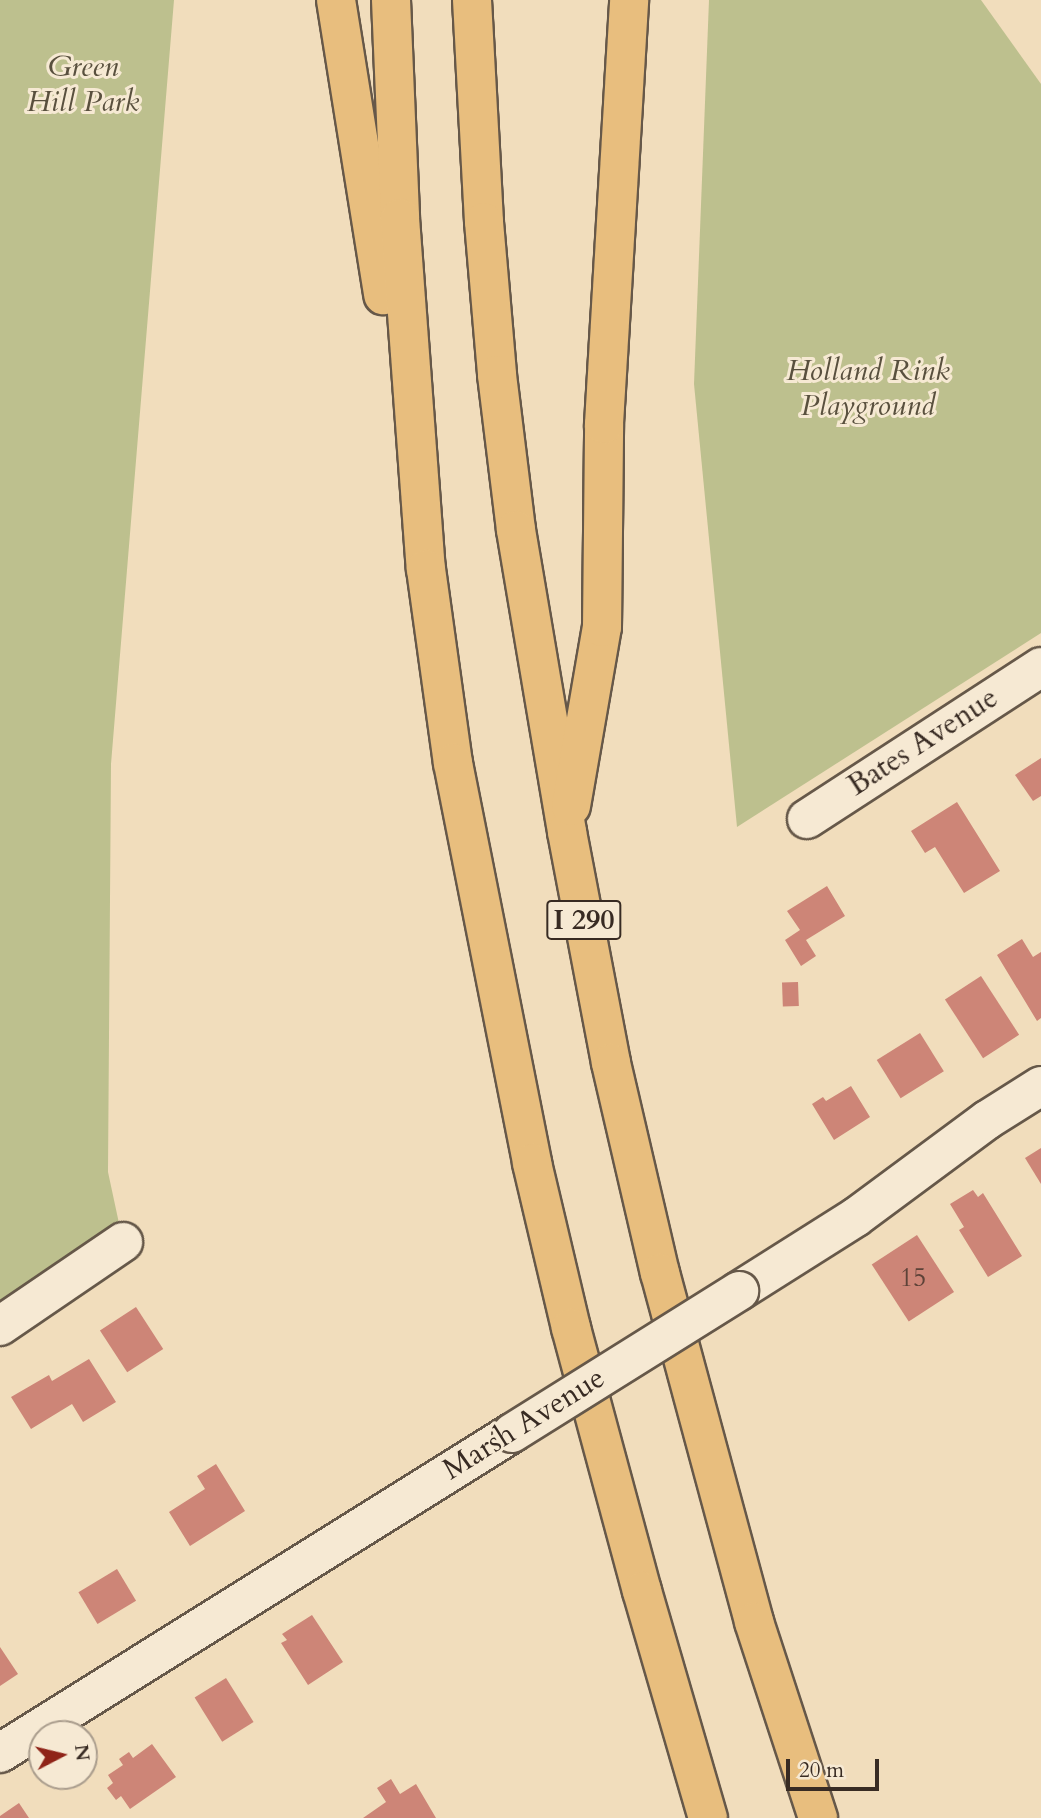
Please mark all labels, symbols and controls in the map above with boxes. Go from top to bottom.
park label: Green Hill Park [27,49,139,119]
park label: Holland Rink Playground [786,353,950,424]
street label: Bates Avenue [841,680,1005,804]
road number: I 290 [546,895,622,944]
house number: 15 [900,1262,926,1294]
street label: Marsh Avenue [436,1360,612,1488]
north arrow [28,1720,98,1790]
text: N [68,1743,96,1762]
scale bar [789,1744,882,1788]
text: 20 m [799,1756,844,1785]

